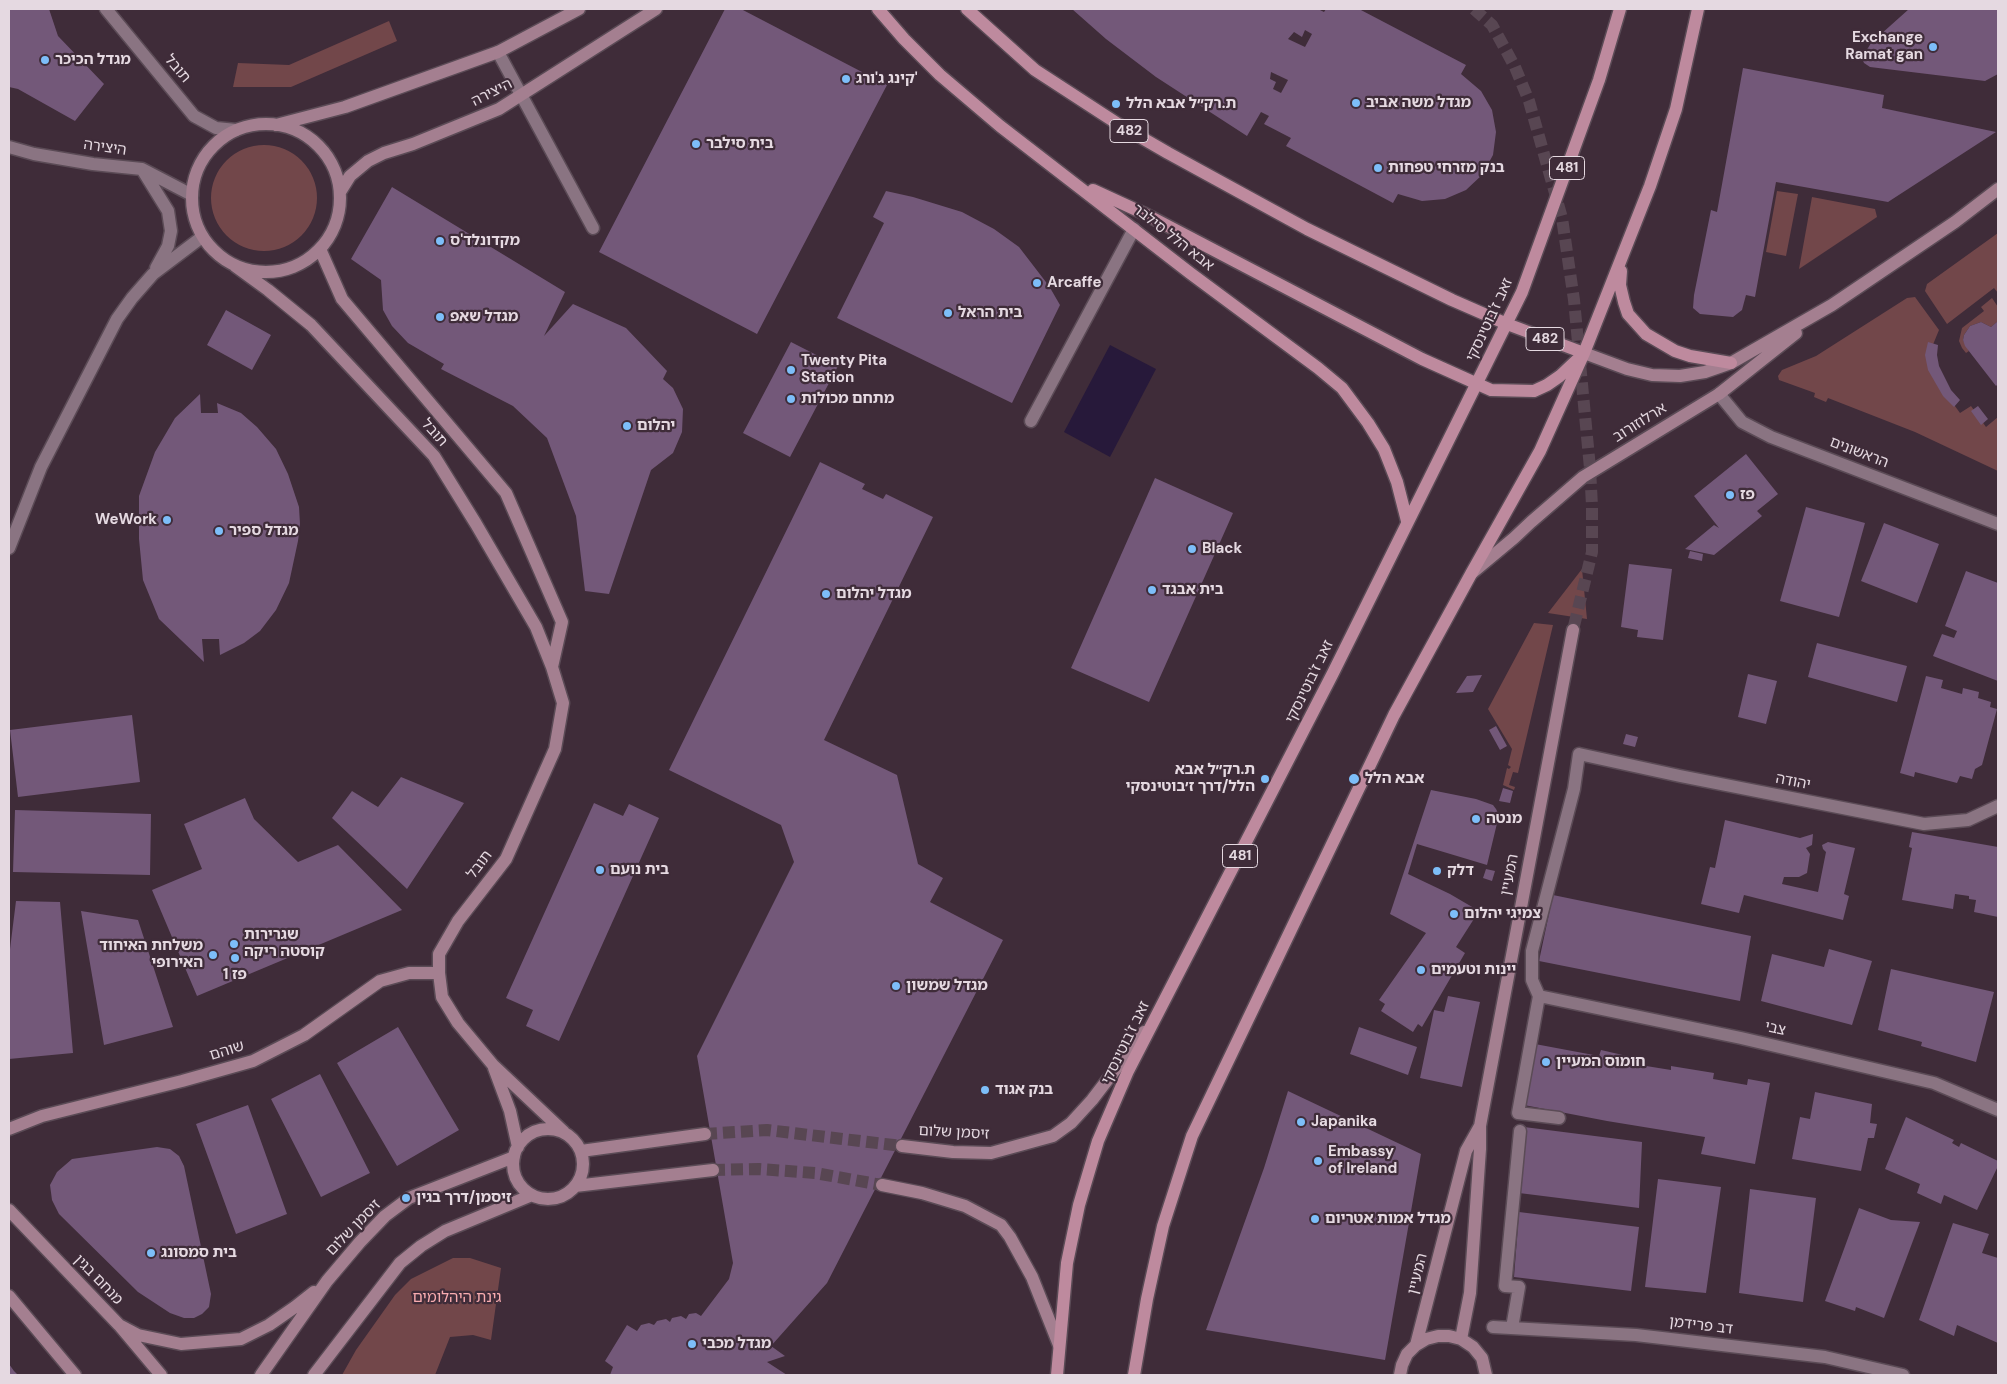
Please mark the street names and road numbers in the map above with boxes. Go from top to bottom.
street label: תובל [160,51,194,87]
street label: היצירה [469,75,515,111]
road number: 482 [1110,120,1148,142]
street label: היצירה [82,136,128,160]
road number: 481 [1550,156,1584,180]
street label: אבא הלל סילבר [1129,201,1217,275]
street label: זאב ז'בוטינסקי [1463,275,1517,365]
road number: 482 [1526,328,1564,350]
street label: ארלוזורוב [1610,400,1670,446]
street label: תובל [417,415,451,451]
street label: הראשונים [1827,434,1891,472]
street label: זאב ז'בוטינסקי [1282,637,1338,727]
street label: יהודה [1774,770,1812,794]
road number: 481 [1222,844,1258,868]
street label: תובל [463,847,497,883]
street label: המעיין [1497,853,1523,897]
street label: זאב ז'בוטינסקי [1098,998,1154,1088]
street label: צבי [1763,1018,1787,1040]
street label: שוהם [208,1037,246,1065]
street label: זיסמן שלום [918,1122,990,1144]
street label: זיסמן שלום [323,1196,385,1260]
street label: מנחם בגין [70,1251,126,1309]
street label: המעיין [1404,1251,1432,1297]
street label: דב פרידמן [1668,1313,1734,1339]

